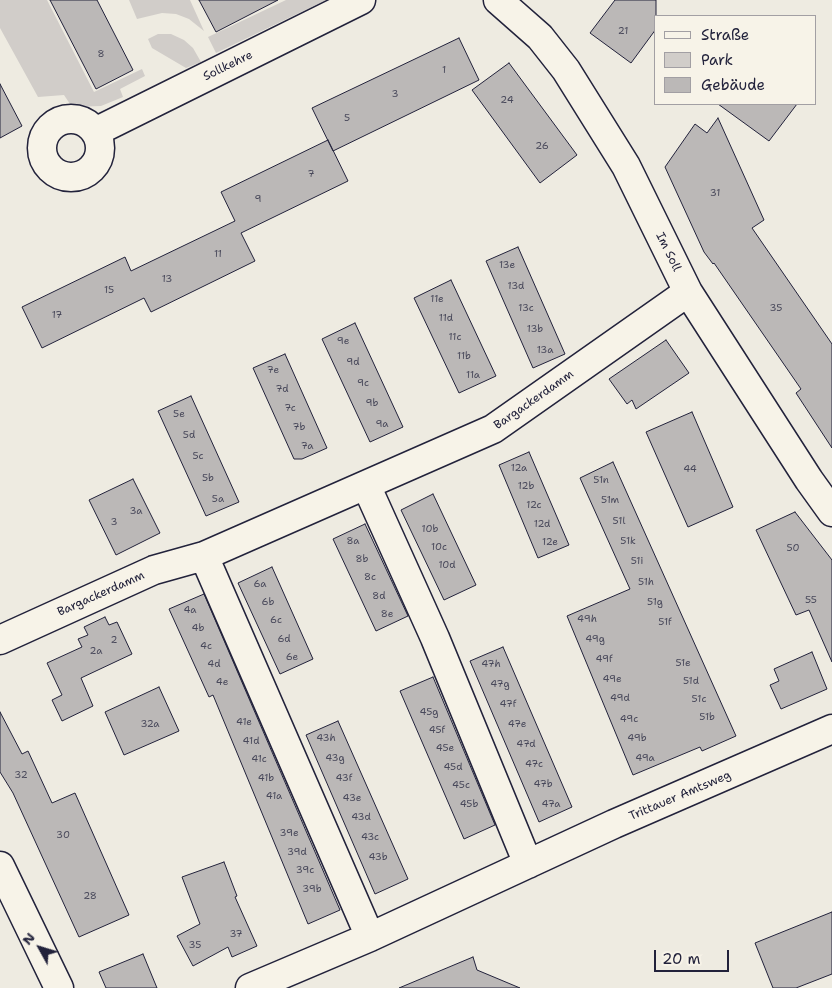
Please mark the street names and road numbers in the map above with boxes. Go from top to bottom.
street label: Sollkehre [201,48,255,84]
street label: Im Soll [652,230,684,274]
street label: Bargackerdamm [491,367,577,433]
street label: Bargackerdamm [55,568,147,620]
street label: Trittauer Amtsweg [627,768,733,824]

